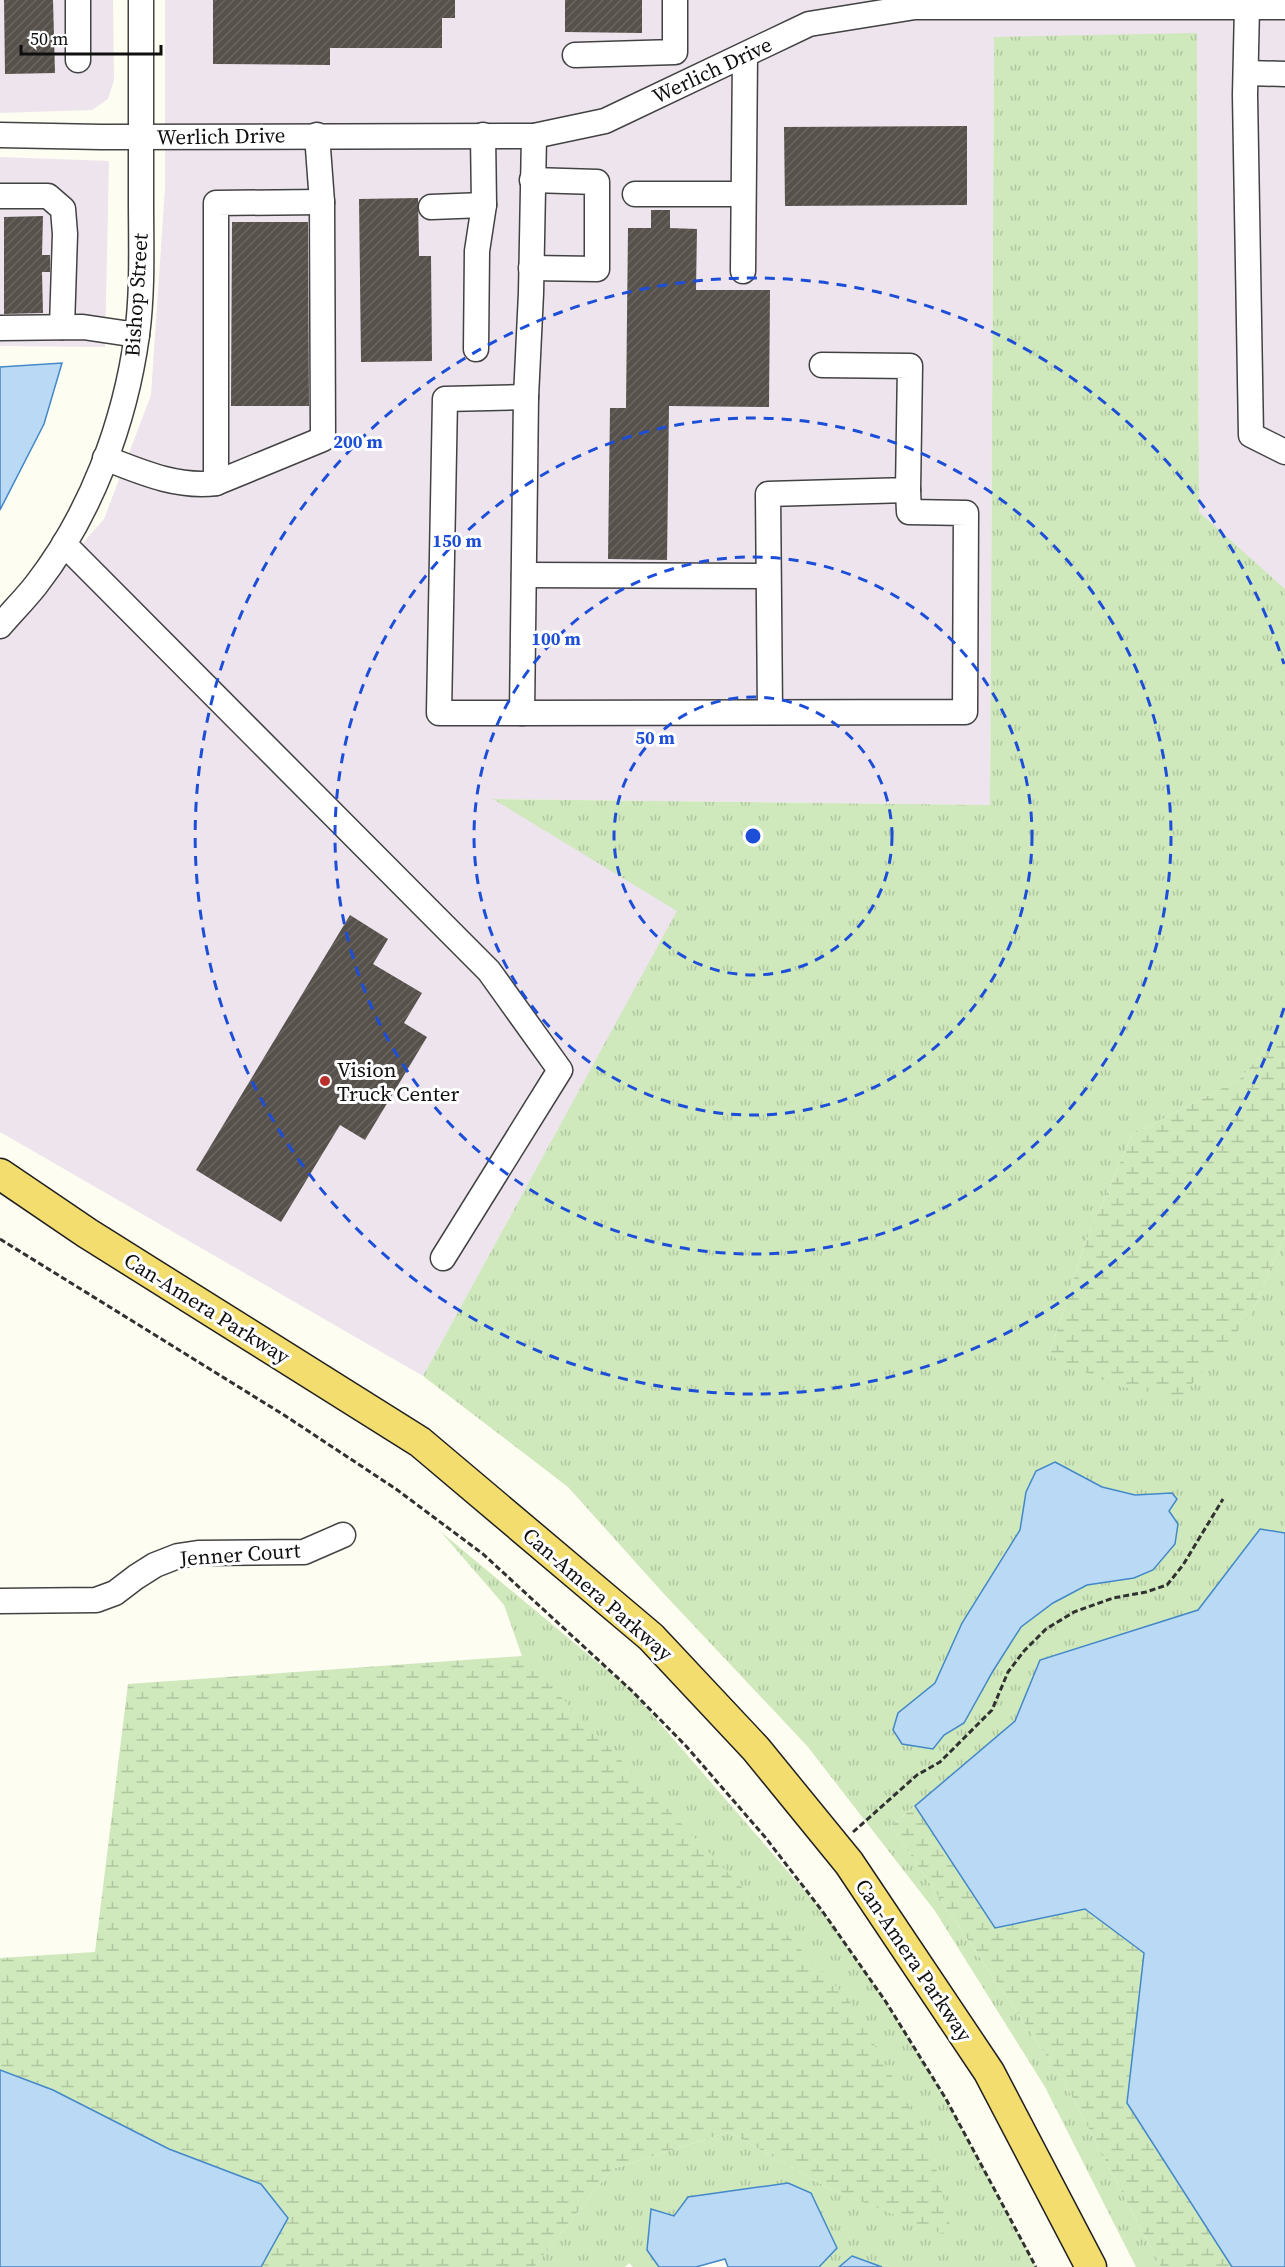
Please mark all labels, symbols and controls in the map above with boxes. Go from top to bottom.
scale bar [21,18,160,56]
text: 50 m [30,26,68,51]
street label: Werlich Drive [648,30,776,110]
street label: Werlich Drive [156,120,286,152]
street label: Bishop Street [117,232,155,358]
text: 200 m [333,429,383,454]
text: 150 m [432,528,482,553]
text: 100 m [531,626,581,651]
text: 50 m [635,725,675,750]
centre of rings [743,826,763,846]
place label: Vision Truck Center [337,1055,459,1108]
marker: Vision Truck Center [318,1074,332,1088]
street label: Can-Amera Parkway [119,1245,296,1371]
street label: Can-Amera Parkway [517,1521,680,1668]
street label: Jenner Court [178,1535,302,1573]
street label: Can-Amera Parkway [849,1873,979,2047]

